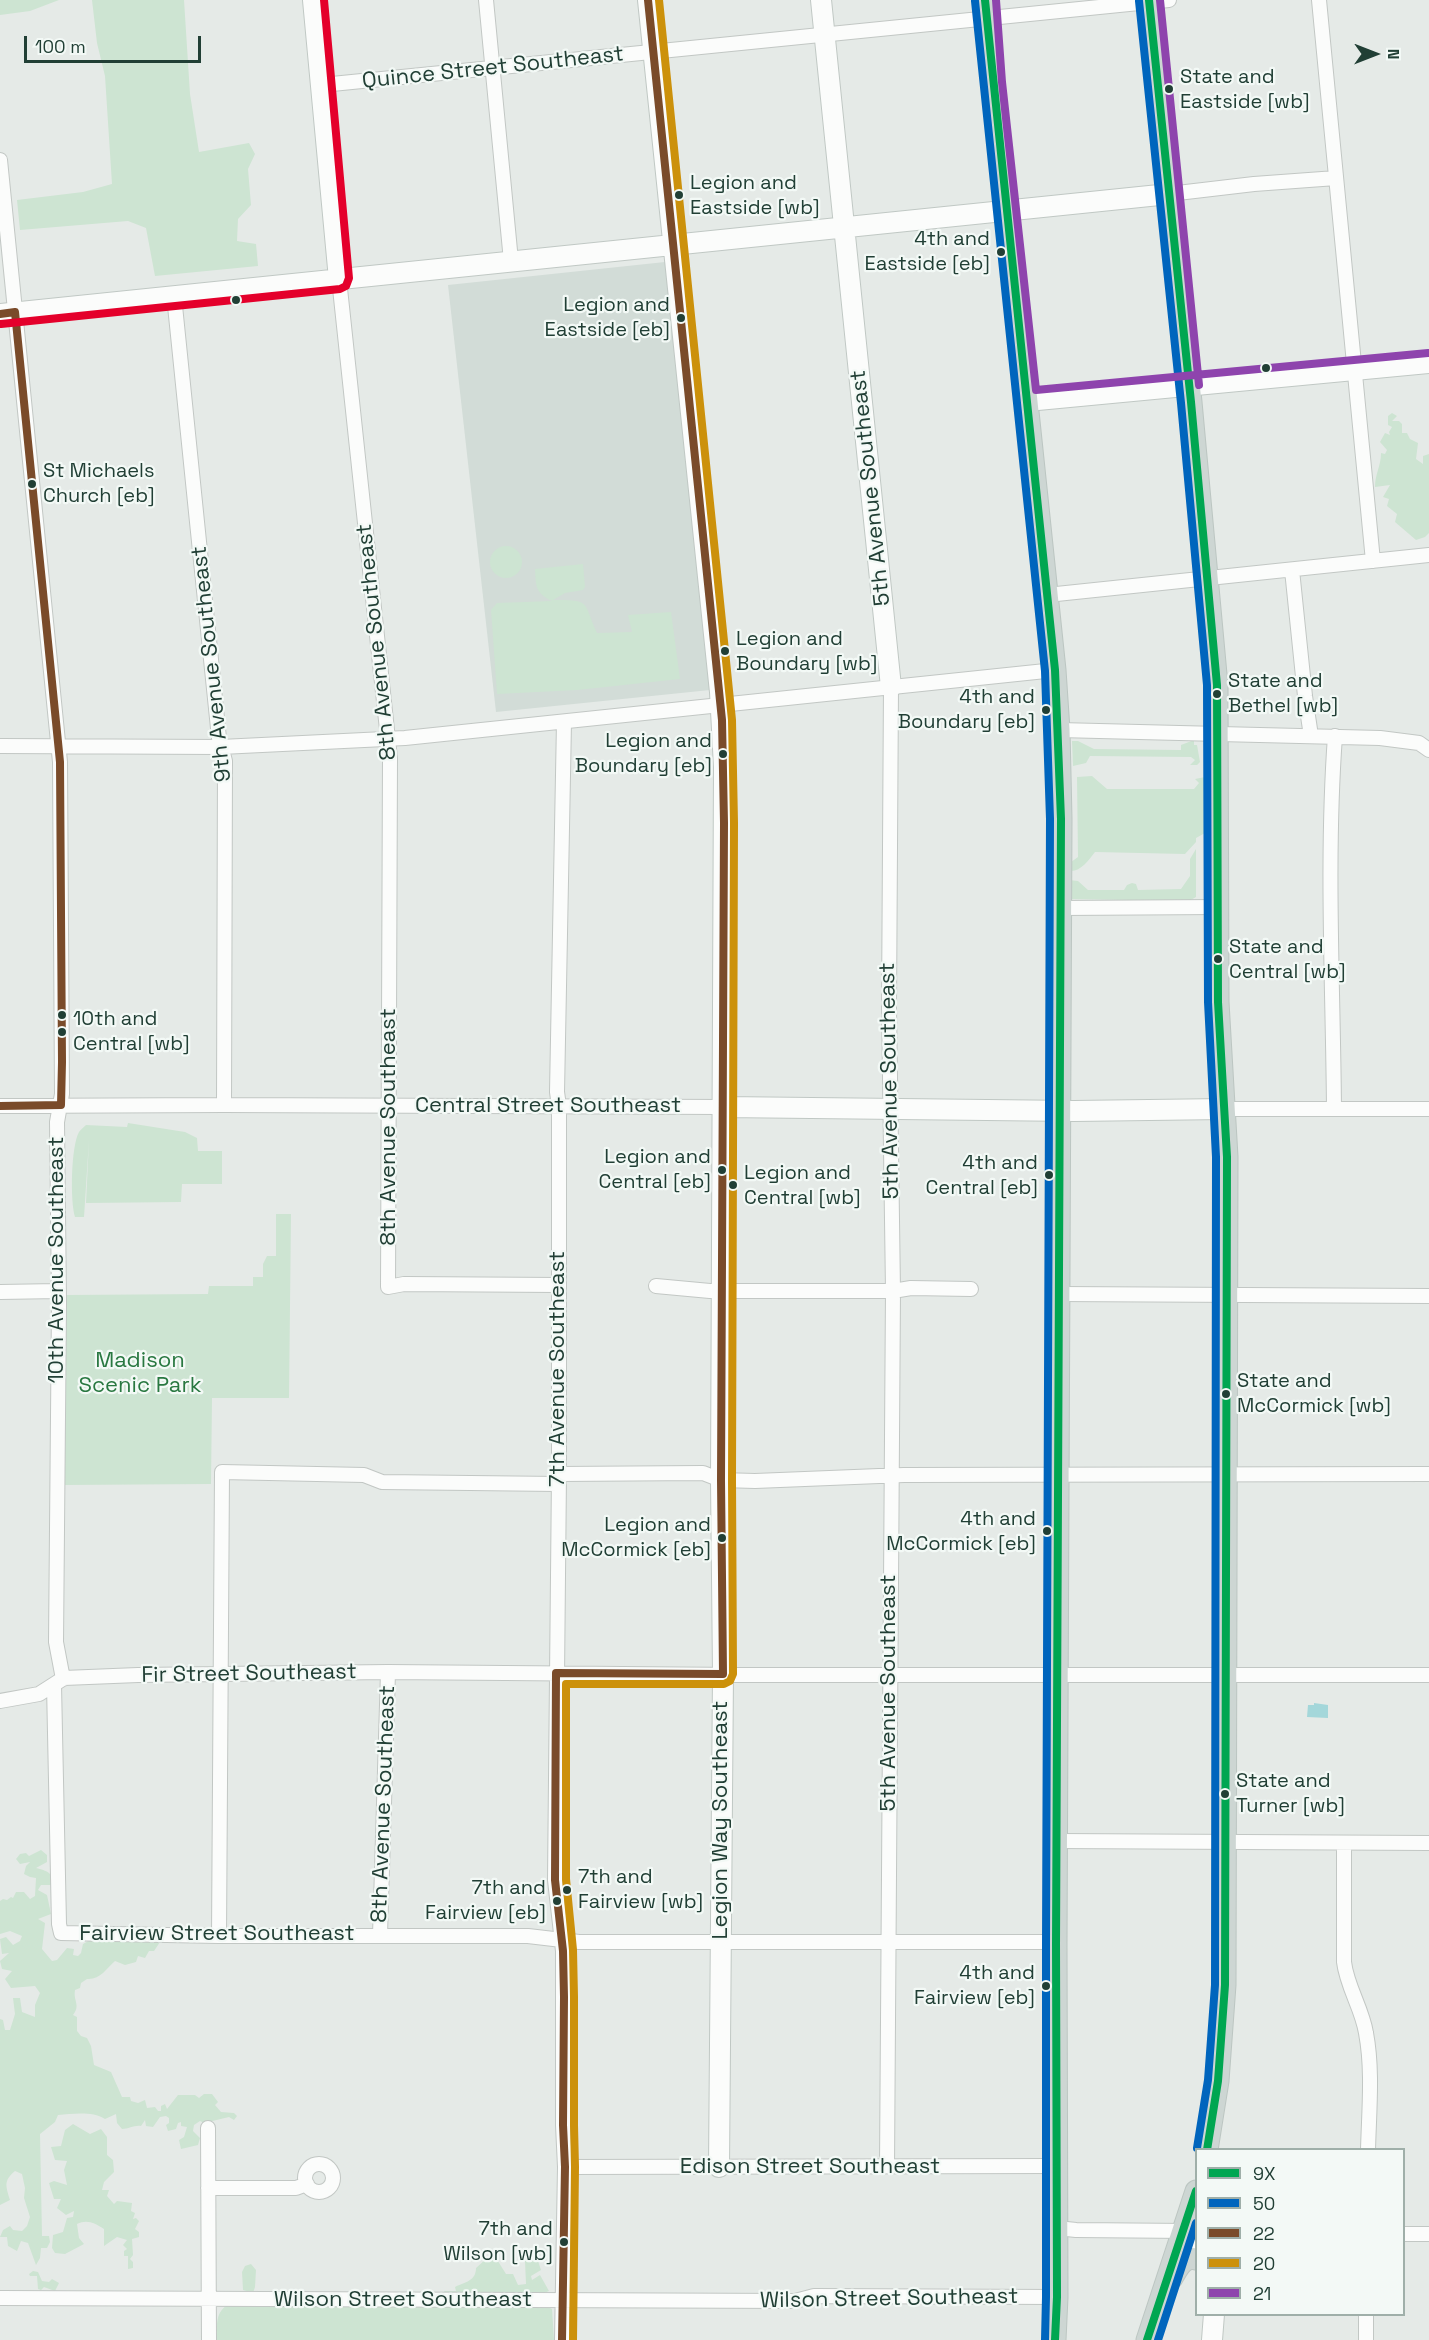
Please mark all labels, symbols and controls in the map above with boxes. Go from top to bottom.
scale bar [27,24,204,62]
north arrow [1345,24,1405,84]
text: 100 m [35,35,86,58]
street label: Quince Street Southeast [361,41,625,95]
text: N [1383,49,1404,59]
place label: State and Eastside [wb] [1180,66,1310,113]
marker: State and Eastside [wb] [1163,83,1175,95]
place label: Legion and Eastside [wb] [690,172,820,219]
marker: Legion and Eastside [wb] [673,189,685,201]
place label: 4th and Eastside [eb] [865,228,990,275]
marker: 4th and Eastside [eb] [995,246,1007,258]
unlabelled marker [230,294,242,306]
place label: Legion and Eastside [eb] [545,294,670,341]
marker: Legion and Eastside [eb] [675,312,687,324]
unlabelled marker [1260,362,1272,374]
street label: 5th Avenue Southeast [845,369,897,607]
place label: St Michaels Church [eb] [43,460,155,507]
marker: St Michaels Church [eb] [26,478,38,490]
street label: 8th Avenue Southeast [351,523,403,761]
street label: 9th Avenue Southeast [186,545,238,783]
place label: Legion and Boundary [wb] [736,628,877,675]
marker: Legion and Boundary [wb] [719,645,731,657]
place label: State and Bethel [wb] [1228,670,1338,717]
place label: 4th and Boundary [eb] [898,686,1035,733]
marker: State and Bethel [wb] [1211,688,1223,700]
marker: 4th and Boundary [eb] [1040,704,1052,716]
place label: Legion and Boundary [eb] [575,730,712,777]
marker: Legion and Boundary [eb] [717,748,729,760]
place label: State and Central [wb] [1229,936,1346,983]
marker: State and Central [wb] [1212,953,1224,965]
street label: 5th Avenue Southeast [875,962,905,1200]
place label: 10th and Central [wb] [73,1008,190,1055]
street label: 8th Avenue Southeast [376,1008,402,1246]
unlabelled marker [56,1009,68,1021]
marker: 10th and Central [wb] [56,1026,68,1038]
street label: Central Street Southeast [415,1093,681,1119]
street label: 10th Avenue Southeast [44,1136,70,1384]
place label: Legion and Central [eb] [599,1146,711,1193]
place label: 4th and Central [eb] [926,1152,1038,1199]
place label: Legion and Central [wb] [744,1162,861,1209]
marker: Legion and Central [eb] [716,1164,728,1176]
marker: 4th and Central [eb] [1043,1169,1055,1181]
marker: Legion and Central [wb] [727,1179,739,1191]
street label: 7th Avenue Southeast [545,1251,571,1487]
park label: Madison Scenic Park [78,1348,202,1400]
place label: State and McCormick [wb] [1237,1370,1391,1417]
marker: State and McCormick [wb] [1220,1388,1232,1400]
place label: 4th and McCormick [eb] [886,1508,1036,1555]
place label: Legion and McCormick [eb] [561,1514,711,1561]
marker: 4th and McCormick [eb] [1041,1525,1053,1537]
marker: Legion and McCormick [eb] [716,1532,728,1544]
street label: 5th Avenue Southeast [876,1575,902,1811]
street label: Fir Street Southeast [141,1659,357,1689]
street label: 8th Avenue Southeast [367,1685,401,1923]
street label: Legion Way Southeast [708,1701,734,1939]
place label: State and Turner [wb] [1236,1770,1345,1817]
marker: State and Turner [wb] [1219,1788,1231,1800]
place label: 7th and Fairview [wb] [578,1866,703,1913]
place label: 7th and Fairview [eb] [425,1877,546,1924]
marker: 7th and Fairview [wb] [561,1884,573,1896]
marker: 7th and Fairview [eb] [551,1895,563,1907]
street label: Fairview Street Southeast [79,1921,355,1947]
place label: 4th and Fairview [eb] [914,1962,1035,2009]
marker: 4th and Fairview [eb] [1040,1980,1052,1992]
legend [1195,2148,1405,2316]
street label: Edison Street Southeast [680,2154,940,2180]
text: 9X [1253,2162,1276,2185]
text: 50 [1253,2192,1275,2215]
place label: 7th and Wilson [wb] [443,2218,553,2265]
text: 22 [1253,2222,1275,2245]
marker: 7th and Wilson [wb] [558,2236,570,2248]
text: 20 [1253,2252,1275,2275]
text: 21 [1253,2282,1271,2305]
street label: Wilson Street Southeast [760,2284,1018,2314]
street label: Wilson Street Southeast [274,2287,532,2313]

